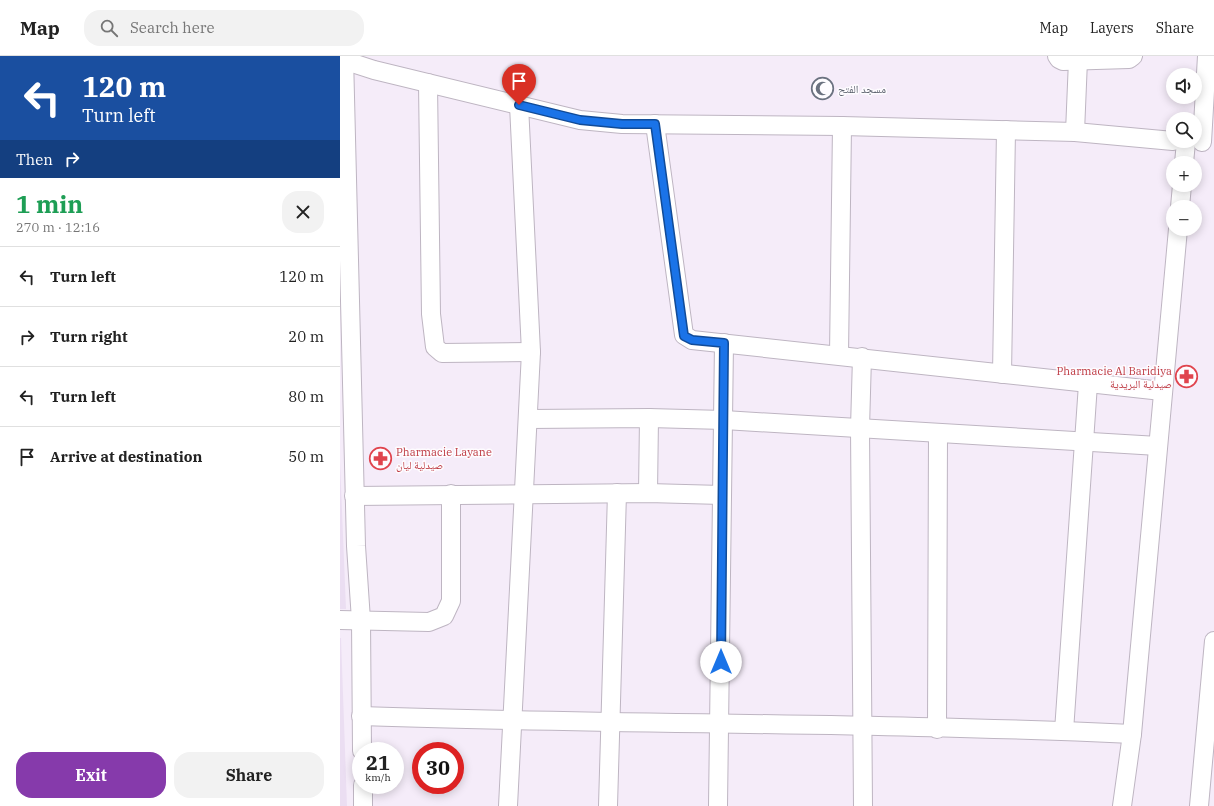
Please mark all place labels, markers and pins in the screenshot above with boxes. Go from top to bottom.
pin [502,64,536,105]
mosque icon: مسجد الفتح [810,76,836,102]
place label: مسجد الفتح [838,82,886,96]
place label: Pharmacie Al Baridiya صيدلية البريدية [1056,364,1172,391]
pharmacy icon: Pharmacie Al Baridiya صيدلية البريدية [1174,364,1200,390]
pharmacy icon: Pharmacie Layane صيدلية ليان [368,445,394,471]
place label: Pharmacie Layane صيدلية ليان [396,445,492,472]

